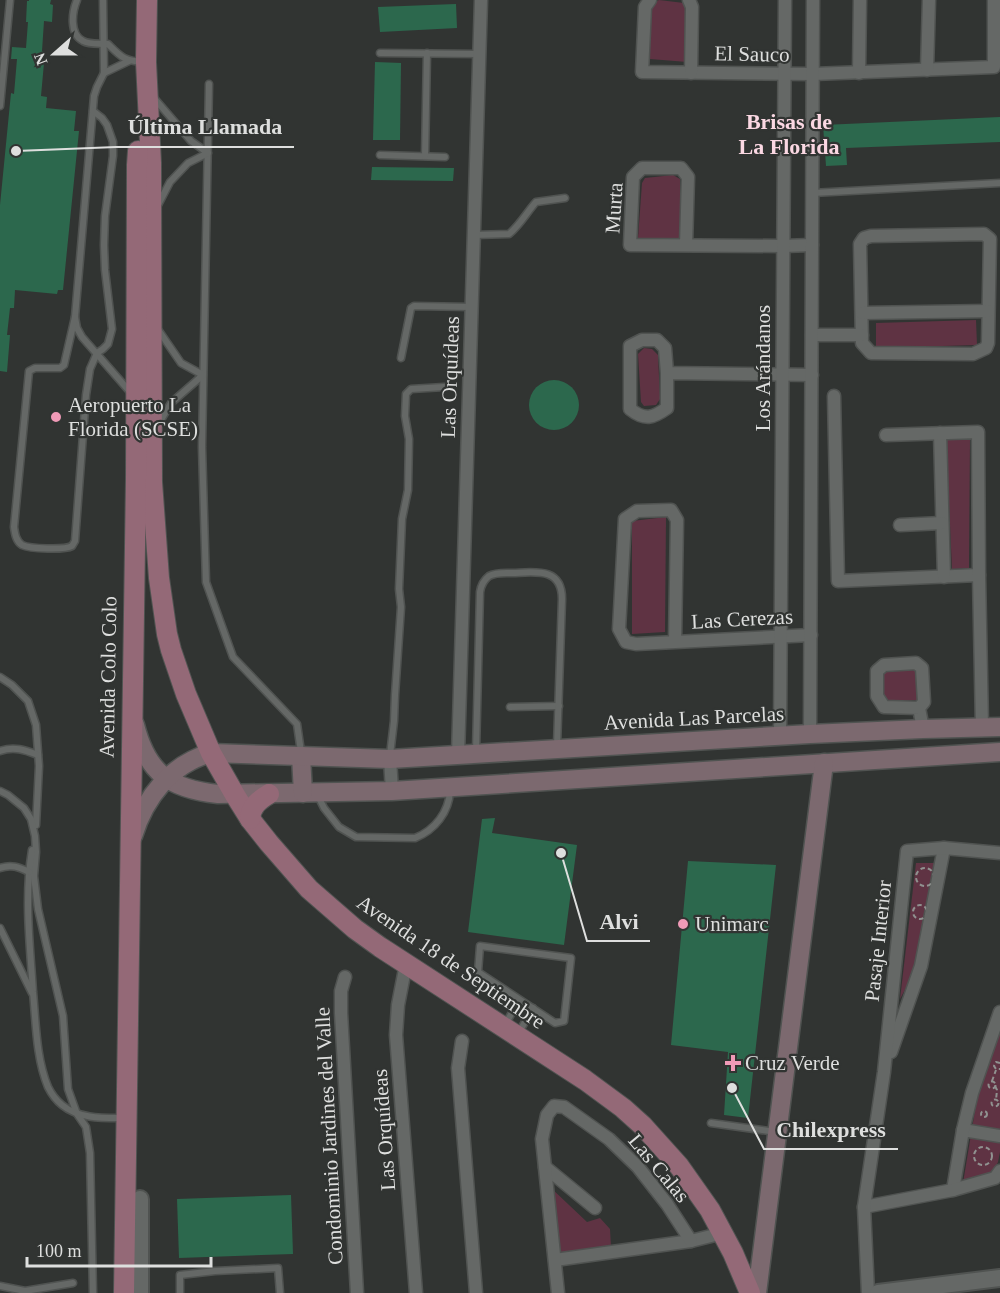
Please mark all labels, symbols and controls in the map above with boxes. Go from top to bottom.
north arrow [24,24,84,84]
street label: El Sauco [714,41,790,67]
text: N [30,50,50,68]
callout: Última Llamada [116,107,294,147]
district label: Brisas de La Florida [739,109,839,159]
text: Última Llamada [128,114,282,139]
street label: Murta [600,181,628,234]
street label: Los Arándanos [751,305,775,431]
street label: Las Orquídeas [436,316,464,438]
place label: Aeropuerto La Florida (SCSE) [68,393,198,441]
marker: Aeropuerto La Florida (SCSE) [49,410,63,424]
street label: Avenida Colo Colo [95,596,121,758]
street label: Las Cerezas [690,604,794,634]
street label: Avenida Las Parcelas [603,701,785,735]
street label: Pasaje Interior [860,879,896,1003]
street label: Avenida 18 de Septiembre [352,890,550,1034]
callout: Alvi [587,901,650,941]
text: Alvi [599,909,639,934]
place label: Unimarc [695,912,768,936]
marker: Unimarc [676,917,690,931]
street label: Condominio Jardines del Valle [310,1007,348,1265]
place label: Cruz Verde [745,1051,840,1075]
marker: Cruz Verde [726,1056,740,1070]
street label: Las Orquídeas [368,1068,400,1192]
callout: Chilexpress [764,1109,898,1149]
text: Chilexpress [776,1117,886,1142]
street label: Las Calas [623,1129,695,1207]
scale bar [27,1230,212,1268]
text: 100 m [36,1241,82,1261]

